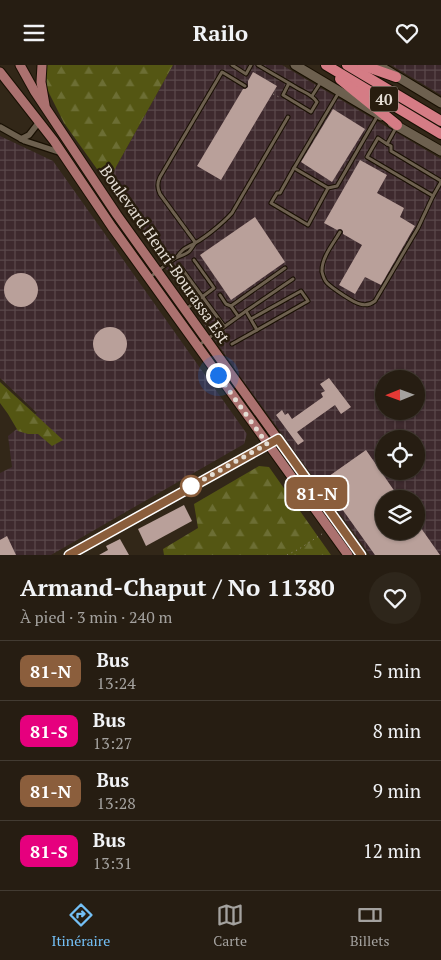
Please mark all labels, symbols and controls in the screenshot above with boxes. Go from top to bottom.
text: Railo [193,18,248,47]
icon: menu [20,19,48,47]
icon: heart [393,19,421,47]
road number: 40 [370,87,398,111]
street label: Boulevard Henri-Bourassa Est [95,161,235,347]
your location [206,363,231,388]
north arrow [375,370,425,420]
map controls [375,370,425,540]
button: locate [375,430,425,480]
unlabelled marker [180,475,202,497]
line badge: 81-N [282,477,352,509]
text: 81-N [296,481,338,505]
button: layers [375,490,425,540]
text: Armand-Chaput / No 11380 [20,571,335,603]
button: heart [369,572,421,624]
text: À pied · 3 min · 240 m [20,606,172,628]
text: Bus [96,647,129,672]
text: 5 min [373,658,421,683]
text: 81-N [30,659,71,683]
text: 13:24 [96,672,136,694]
text: Bus [93,707,126,732]
text: 8 min [373,718,421,743]
text: 81-S [30,719,68,743]
text: 13:27 [93,732,132,754]
text: Bus [96,767,129,792]
text: 9 min [373,778,421,803]
text: 81-N [30,779,71,803]
text: 13:28 [96,792,136,814]
text: Bus [93,827,126,852]
text: 12 min [363,838,421,863]
text: 81-S [30,839,68,863]
text: 13:31 [93,852,132,874]
tab: Itinéraire [51,901,110,950]
tab: Carte [213,901,247,950]
tab: Billets [350,901,390,950]

